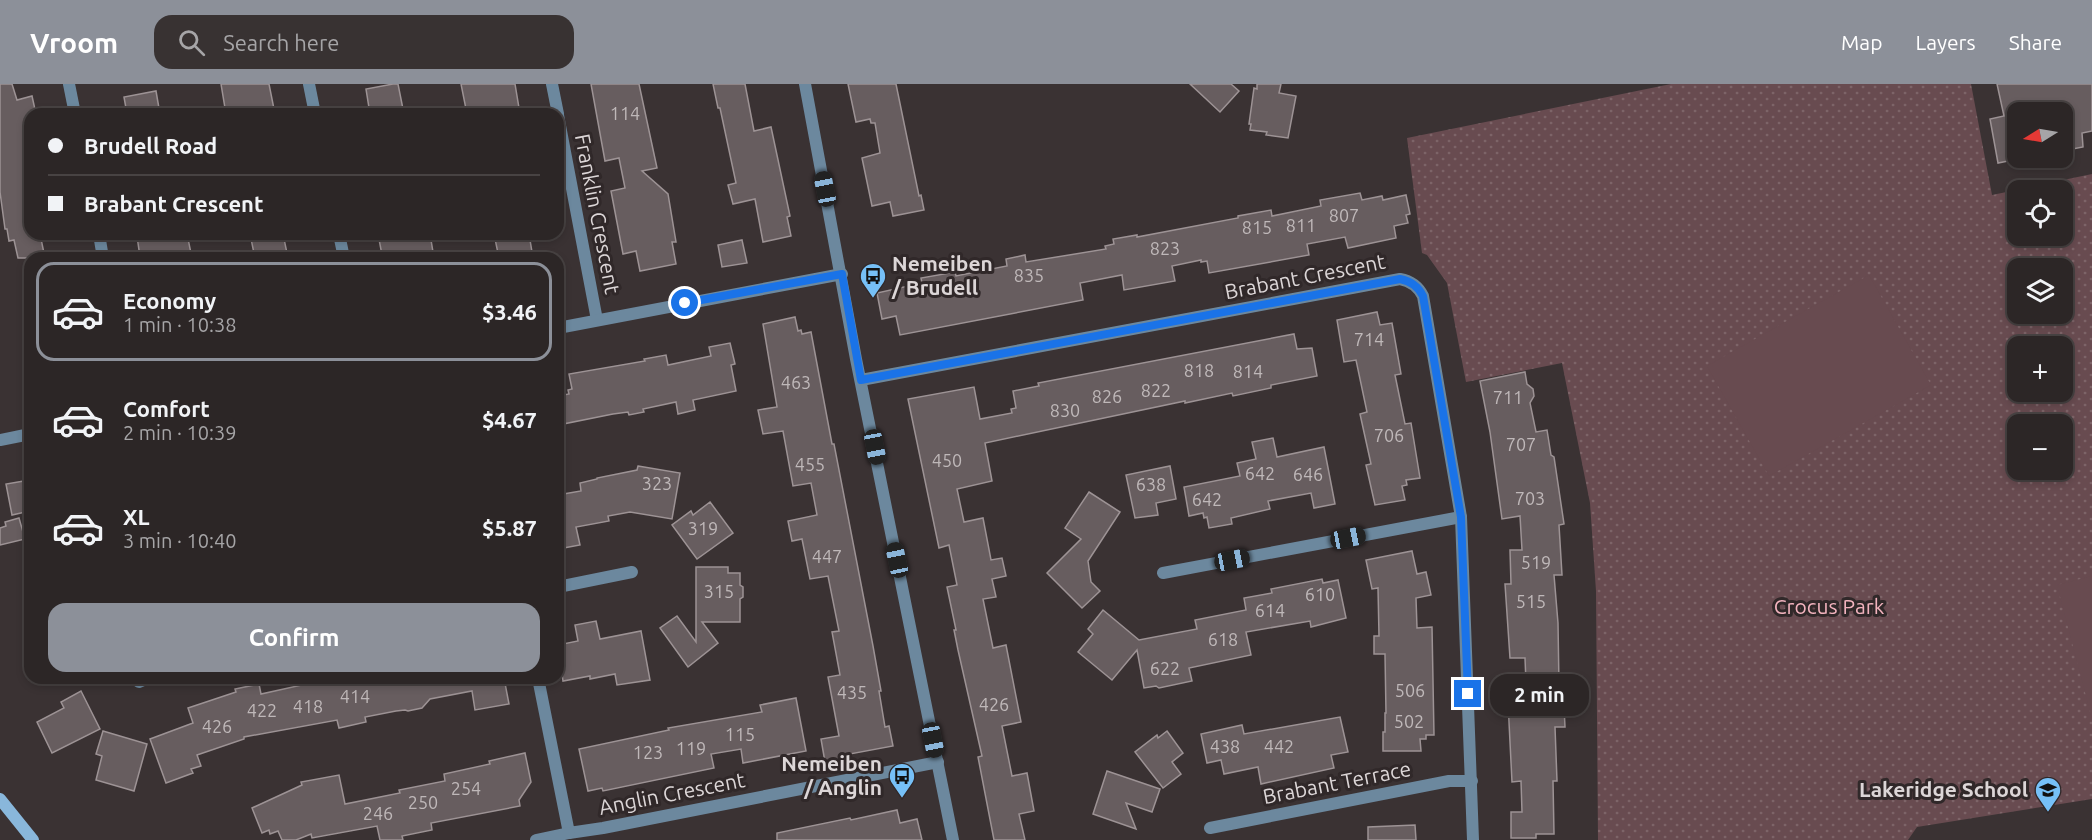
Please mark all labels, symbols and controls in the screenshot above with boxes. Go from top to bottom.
search box [154,15,574,69]
icon: search [175,26,208,59]
text: Vroom [30,27,118,58]
text: Search here [223,30,339,55]
text: Map [1841,30,1882,54]
text: Layers [1915,30,1976,54]
text: Share [2009,30,2062,54]
north arrow [2007,102,2073,168]
map controls [2007,102,2073,480]
house number: 114 [610,103,640,123]
street label: Franklin Crescent [571,132,625,296]
text: Brudell Road [84,133,217,158]
car [813,170,837,208]
button: locate [2007,180,2073,246]
text: Brabant Crescent [84,191,263,216]
house number: 807 [1329,205,1359,225]
house number: 811 [1286,215,1316,235]
house number: 815 [1242,217,1272,237]
house number: 823 [1150,238,1180,258]
street label: Brabant Crescent [1222,249,1387,303]
place label: Nemeiben / Brudell [891,251,993,299]
button: layers [2007,258,2073,324]
bus stop icon: Nemeiben / Brudell [858,261,888,299]
house number: 835 [1014,265,1044,285]
icon: car [51,285,105,339]
text: Economy [123,288,216,313]
route start [671,289,698,316]
text: $3.46 [482,299,537,324]
text: 1 min · 10:38 [123,313,237,336]
house number: 714 [1354,329,1384,349]
button: + [2007,336,2073,402]
house number: 818 [1184,360,1214,380]
house number: 814 [1233,361,1263,381]
house number: 463 [781,372,811,392]
house number: 822 [1141,380,1171,400]
house number: 826 [1092,386,1122,406]
house number: 711 [1493,387,1523,407]
icon: car [51,393,105,447]
text: Comfort [123,396,210,421]
house number: 830 [1050,400,1080,420]
text: $4.67 [482,407,537,432]
button: − [2007,414,2073,480]
text: 2 min · 10:39 [123,421,237,444]
house number: 706 [1374,425,1404,445]
car [863,428,887,466]
house number: 707 [1506,434,1536,454]
house number: 450 [932,450,962,470]
house number: 455 [795,454,825,474]
house number: 642 [1245,463,1275,483]
house number: 646 [1293,464,1323,484]
house number: 323 [642,473,672,493]
house number: 638 [1136,474,1166,494]
house number: 703 [1515,488,1545,508]
house number: 642 [1192,489,1222,509]
icon: car [51,501,105,555]
text: XL [123,504,150,529]
text: $5.87 [482,515,537,540]
house number: 319 [688,518,718,538]
car [1329,526,1367,550]
text: 3 min · 10:40 [123,529,237,552]
car [884,541,910,579]
house number: 447 [812,546,842,566]
car [1213,548,1251,572]
house number: 519 [1521,552,1551,572]
house number: 315 [704,581,734,601]
house number: 610 [1305,584,1335,604]
house number: 515 [1516,591,1546,611]
park label: Crocus Park [1774,594,1885,618]
house number: 614 [1255,600,1285,620]
button: Confirm [48,603,540,672]
house number: 618 [1208,629,1238,649]
house number: 622 [1150,658,1180,678]
callout: 2 min [1489,673,1588,715]
house number: 506 [1395,680,1425,700]
route end [1454,680,1481,707]
house number: 435 [837,682,867,702]
text: 2 min [1514,683,1565,706]
house number: 414 [340,686,370,706]
house number: 426 [979,694,1009,714]
house number: 418 [293,696,323,716]
house number: 422 [247,700,277,720]
house number: 502 [1394,711,1424,731]
house number: 426 [202,716,232,736]
car [921,721,945,759]
house number: 115 [725,724,755,744]
house number: 438 [1210,736,1240,756]
house number: 442 [1264,736,1294,756]
house number: 119 [676,738,706,758]
house number: 123 [633,742,663,762]
place label: Nemeiben / Anglin [781,751,882,799]
street label: Brabant Terrace [1261,756,1413,808]
bus stop icon: Nemeiben / Anglin [887,761,917,799]
street label: Anglin Crescent [597,767,747,819]
school or university icon: Lakeridge School [2033,775,2063,813]
place label: Lakeridge School [1859,777,2028,801]
house number: 254 [451,778,481,798]
house number: 250 [408,792,438,812]
house number: 246 [363,803,393,823]

